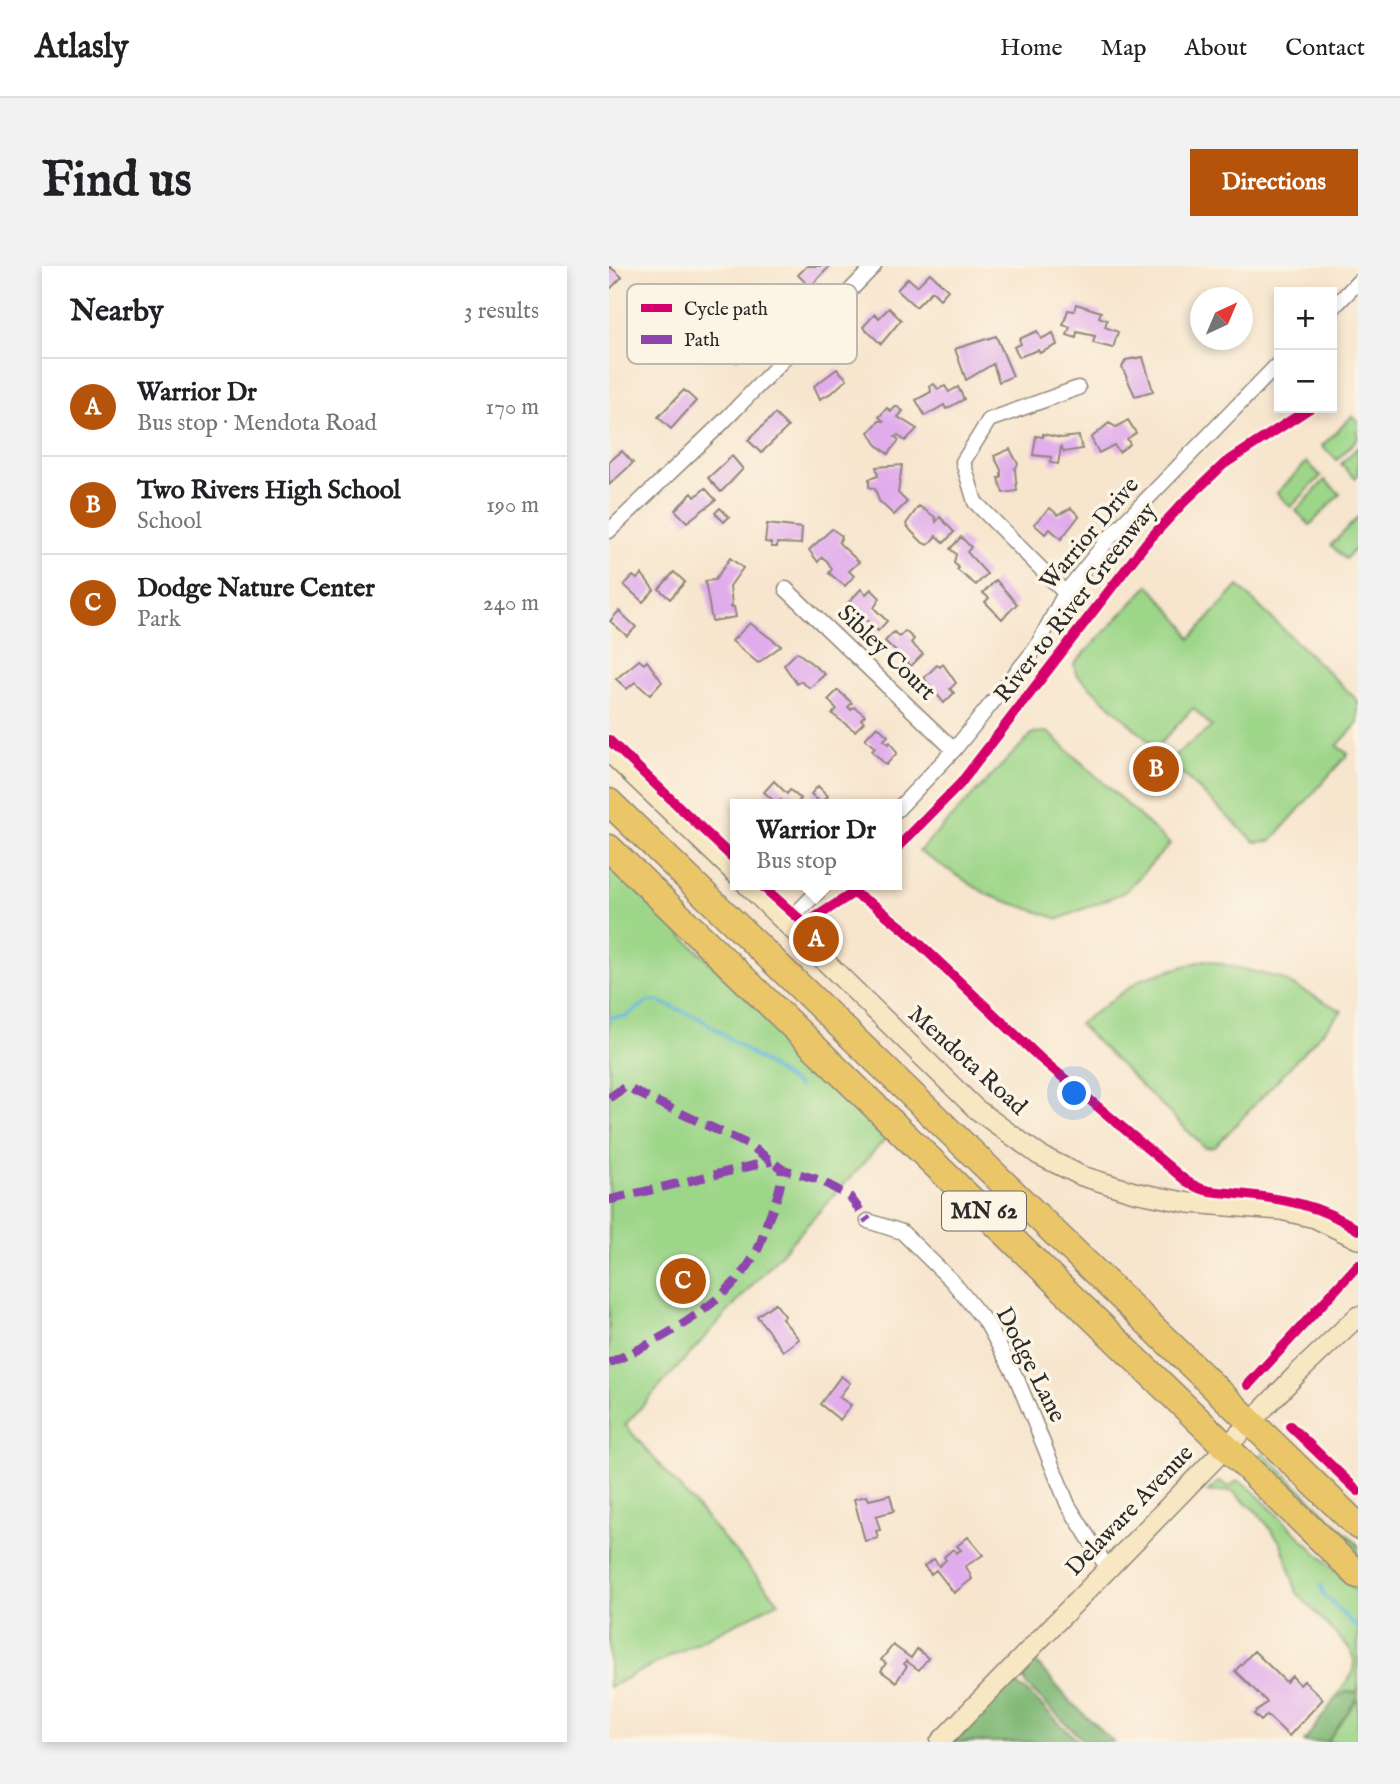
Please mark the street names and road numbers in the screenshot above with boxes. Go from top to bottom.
street label: Warrior Drive [1034,471,1146,597]
street label: River to River Greenway [988,496,1164,710]
street label: Sibley Court [830,598,942,708]
street label: Mendota Road [901,999,1033,1123]
road number: MN 62 [942,1192,1026,1230]
street label: Dodge Lane [988,1302,1072,1428]
street label: Delaware Avenue [1059,1439,1201,1583]

